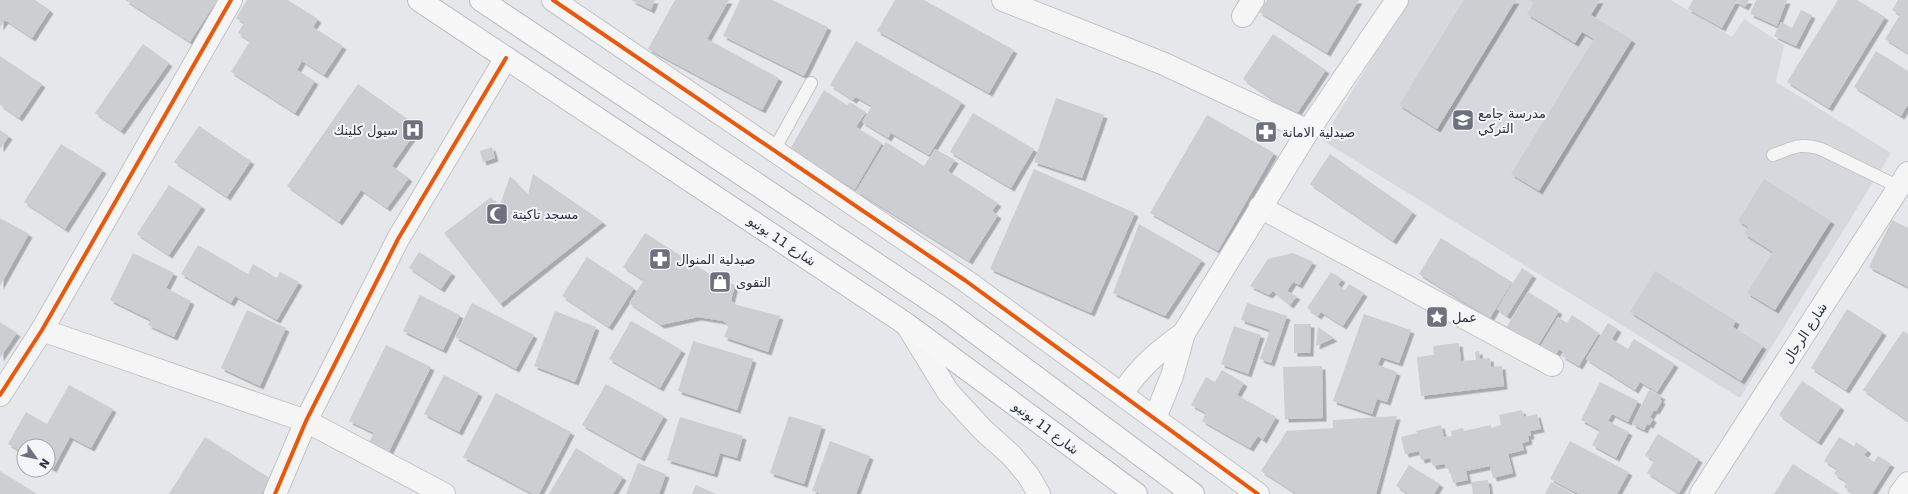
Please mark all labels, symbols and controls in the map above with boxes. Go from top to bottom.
place label: مدرسة جامع التركي [1478,106,1546,137]
school or university icon: مدرسة جامع التركي [1450,107,1476,133]
hospital icon: سيول كلينك [400,117,426,143]
pharmacy icon: صيدلية الامانة [1253,119,1279,145]
place label: سيول كلينك [334,123,398,139]
place label: صيدلية الامانة [1282,125,1355,140]
mosque icon: مسجد تاكيتة [484,201,510,227]
place label: مسجد تاكيتة [512,207,579,222]
street label: شارع 11 يونيو [744,212,819,270]
pharmacy icon: صيدلية المنوال [647,246,673,272]
place label: صيدلية المنوال [676,252,756,268]
shop icon: التقوى [707,269,733,295]
place label: التقوى [736,275,771,291]
street label: شارع الرجال [1780,300,1831,367]
place icon: عمل [1424,304,1450,330]
place label: عمل [1452,310,1477,325]
street label: شارع 11 يونيو [1009,398,1082,458]
north arrow [16,438,56,478]
text: N [36,456,52,471]

